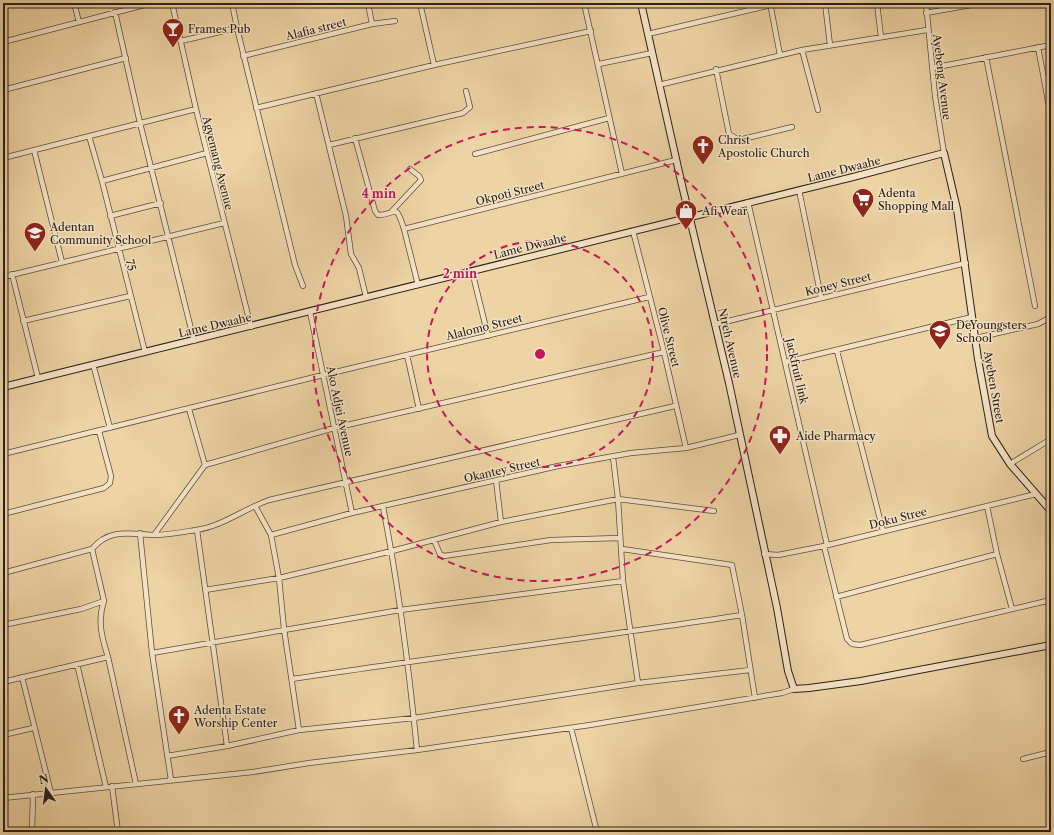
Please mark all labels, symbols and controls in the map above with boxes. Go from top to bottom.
street label: Alafia street [283,15,348,44]
bar icon: Frames Pub [160,16,186,49]
place label: Frames Pub [188,22,251,36]
street label: Ayebeng Avenue [930,32,954,121]
street label: Agyemang Avenue [199,114,236,211]
church icon: Christ Apostolic Church [690,133,716,166]
place label: Christ Apostolic Church [717,133,810,160]
street label: Lame Dwaahe [806,153,882,185]
street label: Okpoti Street [474,178,546,208]
text: 4 min [362,186,397,201]
supermarket icon: Adenta Shopping Mall [850,186,876,219]
place label: Adenta Shopping Mall [877,186,955,213]
shop icon: Afi Wear [673,198,699,231]
place label: Afi Wear [701,204,748,218]
school or university icon: Adentan Community School [22,220,48,253]
place label: Adentan Community School [49,220,152,247]
street label: Lame Dwaahe [492,230,568,262]
street label: 75 [123,258,139,272]
text: 2 min [443,266,478,281]
street label: Koney Street [803,269,873,299]
street label: Olive Street [655,305,683,369]
street label: Ntreh Avenue [715,306,745,380]
street label: Lame Dwaahe [177,310,253,340]
street label: Alalomo Street [443,311,524,344]
school or university icon: DeYoungsters School [927,318,953,351]
place label: DeYoungsters School [956,318,1027,345]
street label: Jackfruit link [782,335,812,406]
centre of rings [533,347,547,361]
street label: Ayeben Street [981,349,1007,424]
street label: Ako Adjei Avenue [323,363,356,458]
pharmacy icon: Aide Pharmacy [767,423,793,456]
place label: Aide Pharmacy [795,429,877,443]
street label: Okantey Street [463,454,541,486]
street label: Doku Stree [868,504,928,532]
church icon: Adenta Estate Worship Center [166,703,192,736]
place label: Adenta Estate Worship Center [193,703,278,730]
north arrow [26,769,66,809]
text: N [37,771,50,787]

